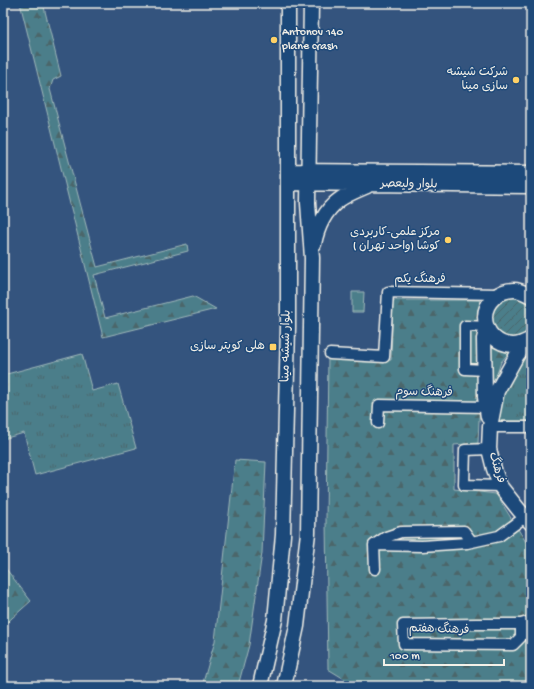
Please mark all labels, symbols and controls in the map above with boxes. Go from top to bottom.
place label: Antonov 140 plane crash [281,26,343,54]
marker: Antonov 140 plane crash [269,35,279,45]
place label: شرکت شیشه سازی مینا [447,66,508,94]
marker: شرکت شیشه سازی مینا [511,75,521,85]
street label: بلوار ولیعصر [379,177,438,192]
place label: مرکز علمی-کاربردی کوشا (واحد تهران ) [350,226,440,254]
marker: مرکز علمی-کاربردی کوشا (واحد تهران ) [443,235,453,245]
street label: فرهنگ یکم [394,271,446,287]
street label: بلوار شیشه مینا [279,310,295,382]
place label: هلی کوپتر سازی [190,340,265,354]
marker: هلی کوپتر سازی [268,342,278,352]
street label: فرهنگ سوم [395,383,453,401]
street label: فرهنگ [485,450,509,485]
street label: فرهنگ هفتم [409,620,470,638]
scale bar [384,641,504,667]
text: 100 m [389,650,420,664]

